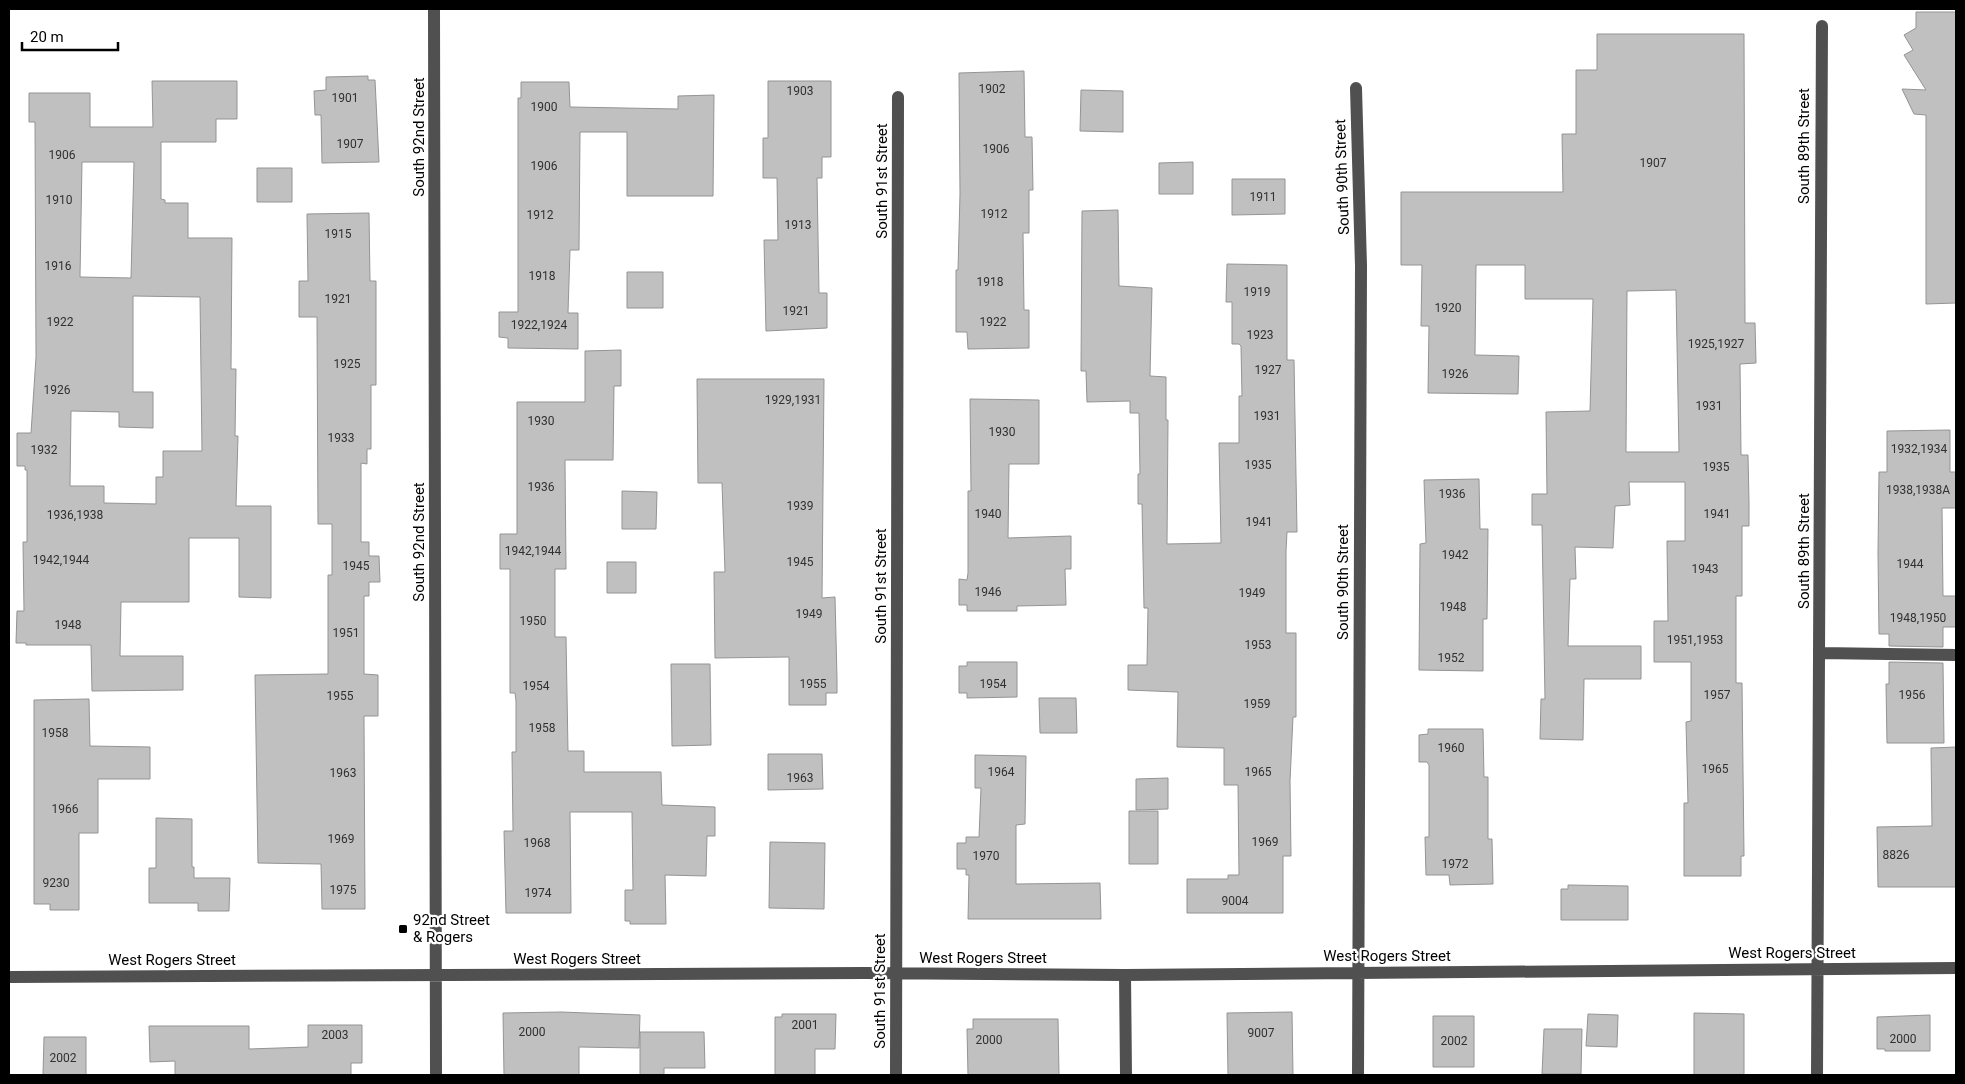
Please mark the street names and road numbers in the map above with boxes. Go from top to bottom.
street label: South 92nd Street [410,77,428,197]
street label: South 89th Street [1795,88,1813,204]
street label: South 90th Street [1331,119,1353,235]
street label: South 91st Street [873,123,891,239]
street label: South 92nd Street [410,482,428,602]
street label: South 89th Street [1795,493,1813,609]
street label: South 90th Street [1334,524,1352,640]
street label: South 91st Street [872,528,890,644]
street label: South 91st Street [871,933,889,1049]
street label: West Rogers Street [1728,944,1856,962]
street label: West Rogers Street [1323,947,1451,965]
street label: West Rogers Street [919,949,1047,967]
street label: West Rogers Street [513,950,641,968]
street label: West Rogers Street [108,951,236,969]

